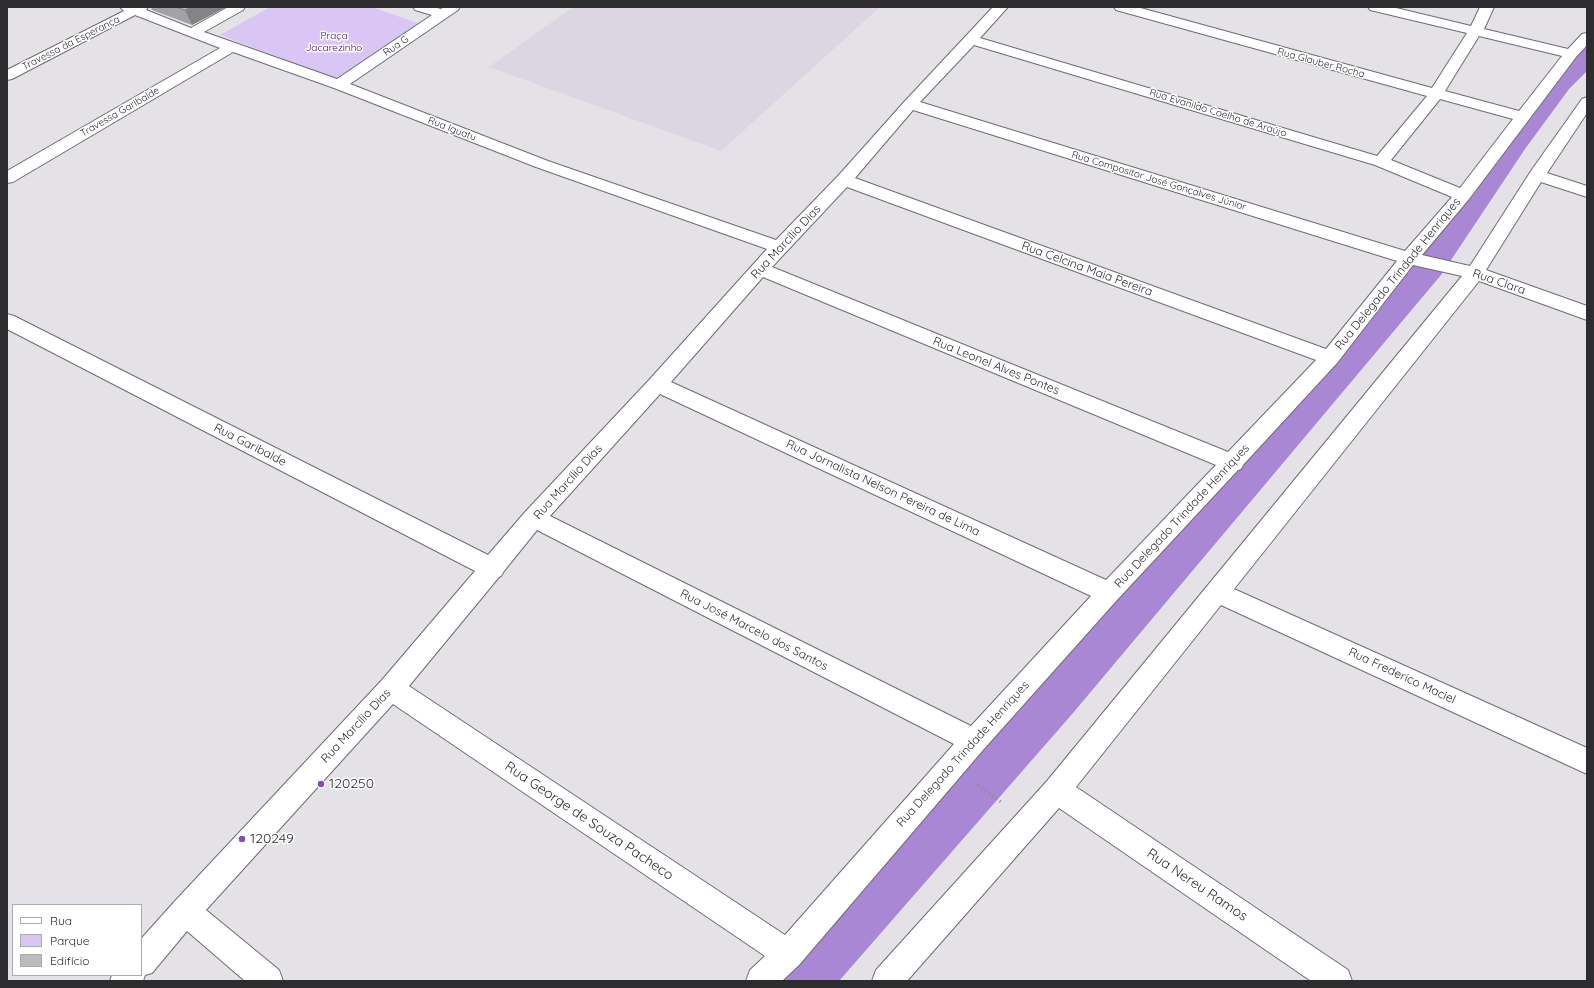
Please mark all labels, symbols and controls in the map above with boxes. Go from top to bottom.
street label: Travessa da Esperança [20,13,122,73]
park label: Praça Jacarezinho [306,30,362,54]
street label: Rua G [381,33,411,59]
street label: Rua Glauber Rocha [1276,46,1366,80]
street label: Travessa Garibalde [78,84,162,140]
street label: Rua Evanildo Coelho de Araújo [1148,86,1288,140]
street label: Rua Iguatu [426,114,478,144]
street label: Rua Compositor José Gonçalves Júnior [1070,149,1248,213]
street label: Rua Delegado Trindade Henriques [1332,195,1464,353]
street label: Rua Marcílio Dias [748,202,824,282]
street label: Rua Celcina Maia Pereira [1020,239,1154,299]
street label: Rua Clara [1471,266,1527,298]
street label: Rua Leonel Alves Pontes [931,334,1061,398]
street label: Rua Garibalde [211,421,289,469]
street label: Rua Jornalista Nelson Pereira de Lima [784,437,982,539]
street label: Rua Delegado Trindade Henriques [1112,441,1252,591]
street label: Rua Marcílio Dias [531,442,605,522]
street label: Rua José Marcelo dos Santos [678,586,830,674]
street label: Rua Frederico Maciel [1346,645,1458,707]
street label: Rua Delegado Trindade Henriques [894,678,1032,830]
street label: Rua Marcílio Dias [318,686,394,766]
street label: Rua George de Souza Pacheco [501,758,677,884]
place label: 120250 [329,776,374,792]
marker: 120250 [316,779,326,789]
place label: 120249 [250,831,294,847]
marker: 120249 [237,834,247,844]
street label: Rua Nereu Ramos [1143,845,1251,925]
legend [12,904,142,976]
text: Rua [50,913,72,928]
text: Parque [50,933,90,948]
text: Edifício [50,953,90,968]

